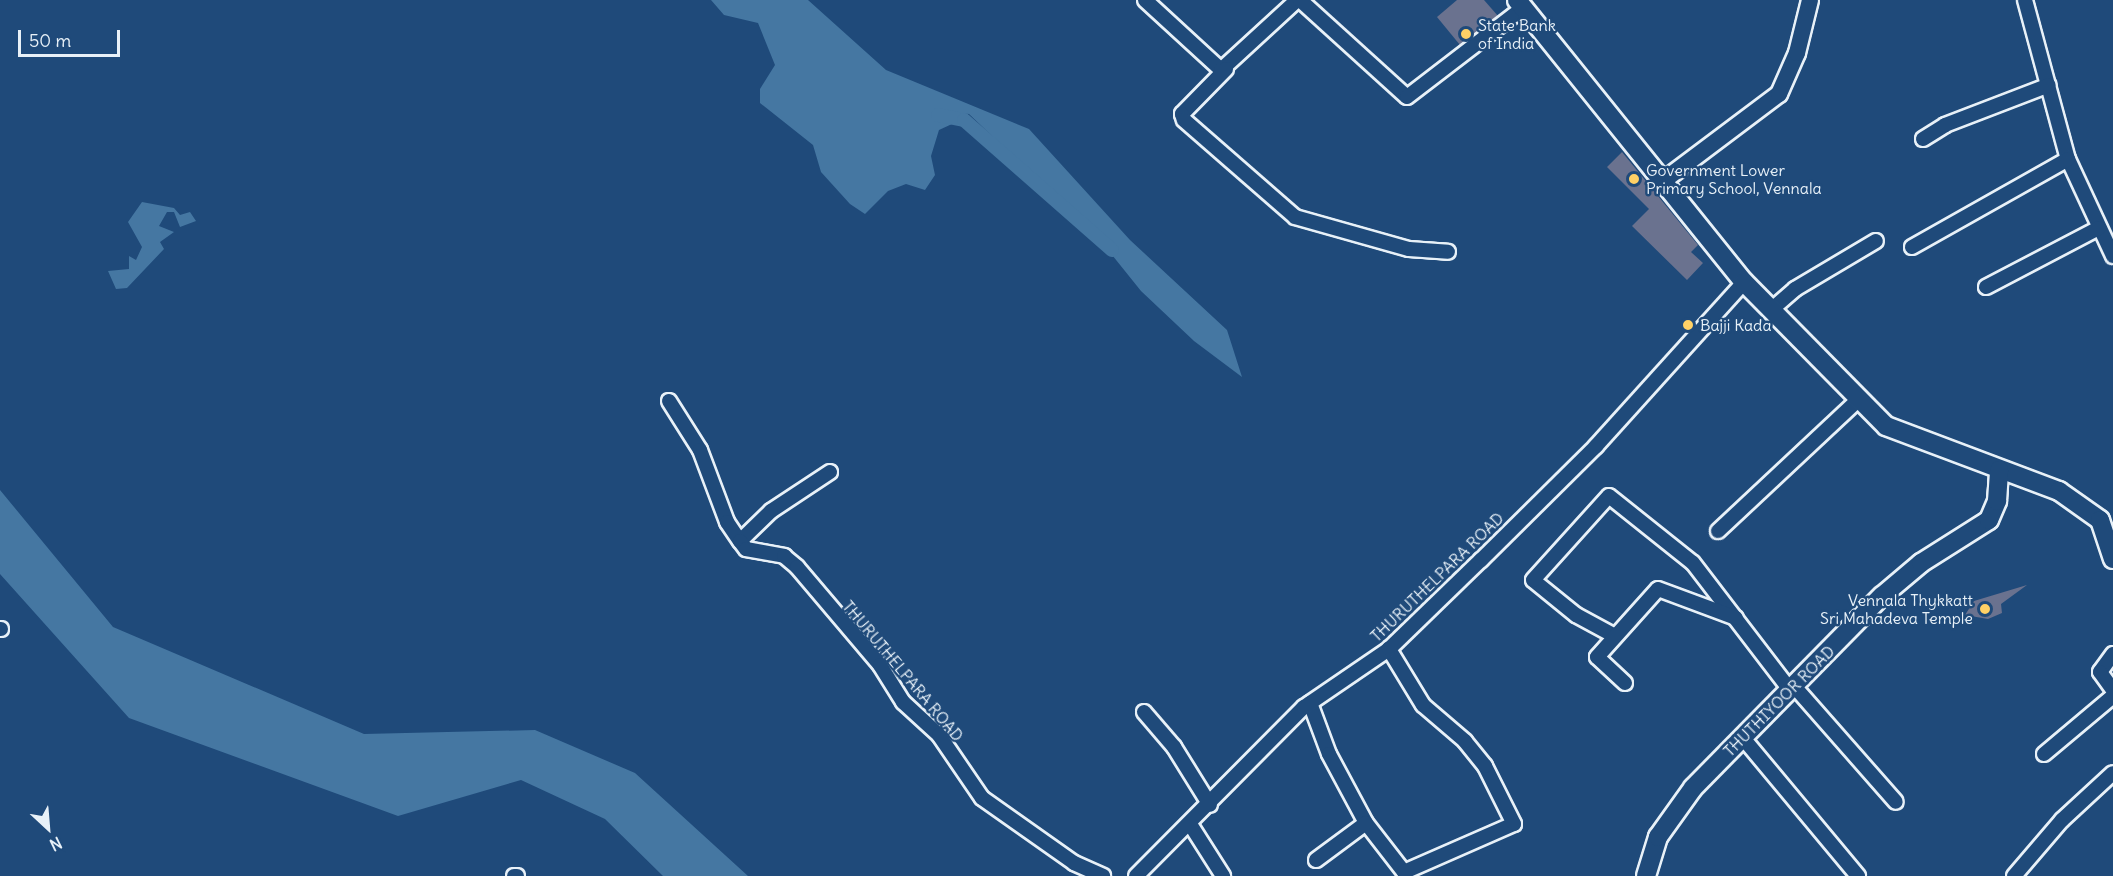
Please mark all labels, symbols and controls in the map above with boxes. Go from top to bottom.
place label: State Bank of India [1478,15,1556,53]
scale bar [21,18,123,56]
marker: State Bank of India [1459,27,1473,41]
text: 50 m [29,29,71,52]
place label: Government Lower Primary School, Vennala [1646,160,1822,198]
marker: Government Lower Primary School, Vennala [1627,172,1641,186]
place label: Bajji Kada [1700,315,1772,335]
marker: Bajji Kada [1681,318,1695,332]
street label: THURUTHELPARA ROAD [1366,508,1508,646]
place label: Vennala Thykkatt Sri Mahadeva Temple [1820,590,1973,628]
street label: THURUTHELPARA ROAD [839,597,967,745]
marker: Vennala Thykkatt Sri Mahadeva Temple [1978,602,1992,616]
street label: THUTHIYOOR ROAD [1720,642,1838,760]
north arrow [18,798,78,858]
text: N [47,833,65,856]

